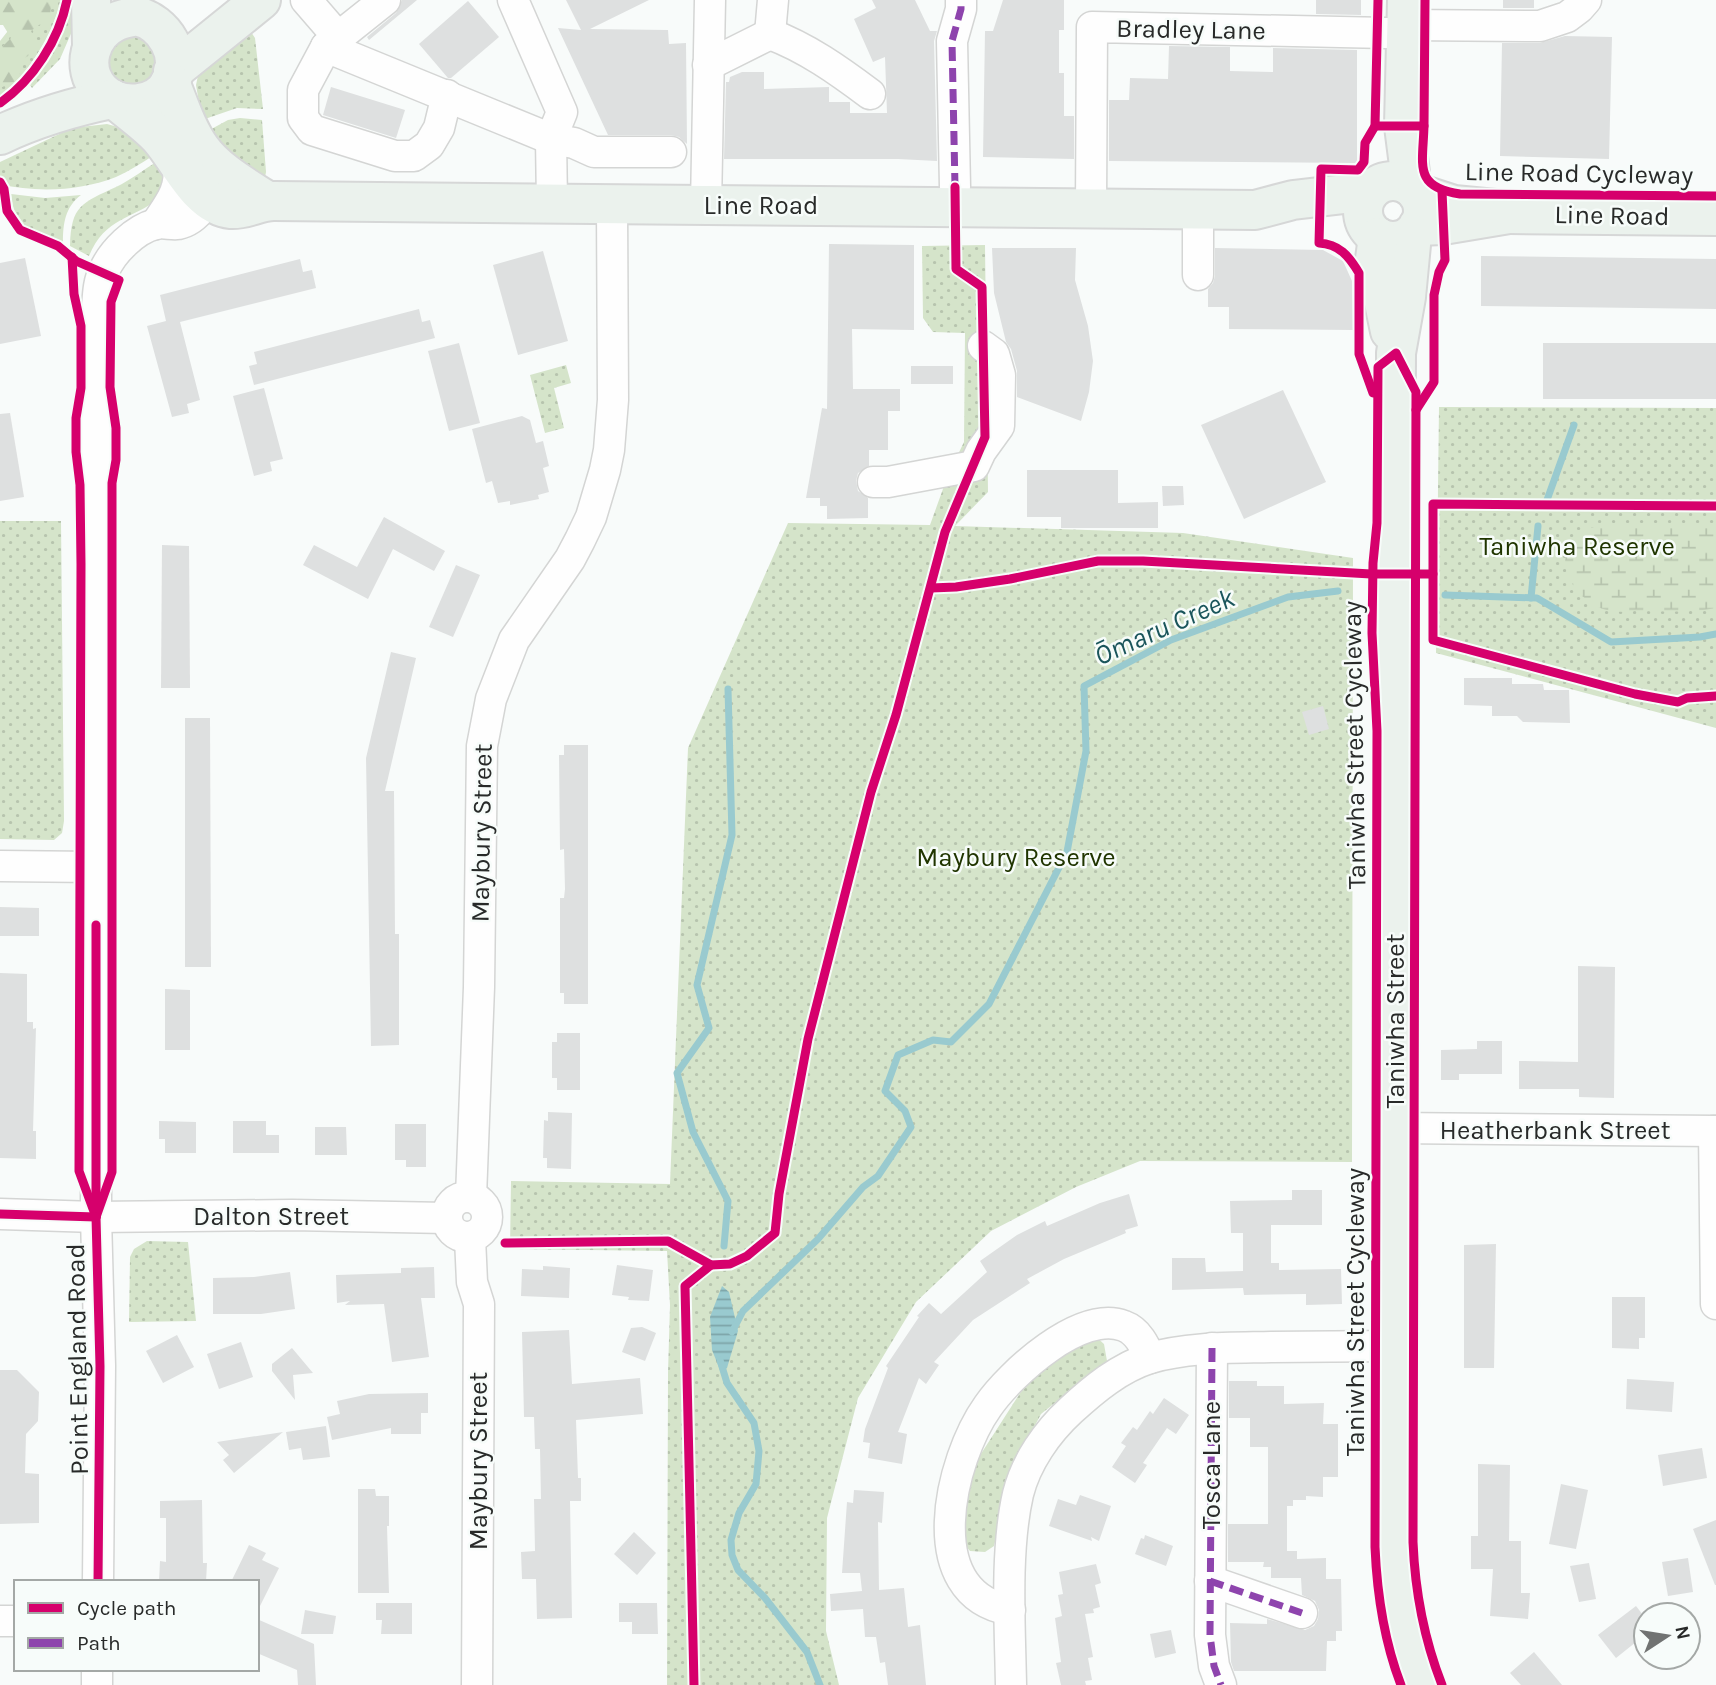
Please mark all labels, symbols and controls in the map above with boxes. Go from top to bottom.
street label: Bradley Lane [1116,13,1266,46]
street label: Line Road Cycleway [1464,156,1693,191]
street label: Line Road [704,190,818,221]
street label: Line Road [1554,199,1670,232]
park label: Taniwha Reserve [1479,531,1675,562]
water label: Ōmaru Creek [1089,581,1240,672]
street label: Taniwha Street Cycleway [1336,601,1373,889]
street label: Maybury Street [464,743,499,923]
park label: Maybury Reserve [916,842,1116,873]
street label: Taniwha Street [1380,933,1411,1108]
street label: Heatherbank Street [1440,1115,1671,1146]
street label: Taniwha Street Cycleway [1340,1168,1371,1456]
street label: Dalton Street [193,1201,349,1232]
street label: Point England Road [60,1243,95,1475]
street label: Maybury Street [463,1371,494,1550]
street label: Tosca Lane [1196,1401,1227,1529]
legend [14,1580,259,1671]
text: Cycle path [77,1596,177,1620]
north arrow [1632,1601,1702,1671]
text: N [1670,1624,1695,1642]
text: Path [77,1631,121,1655]

